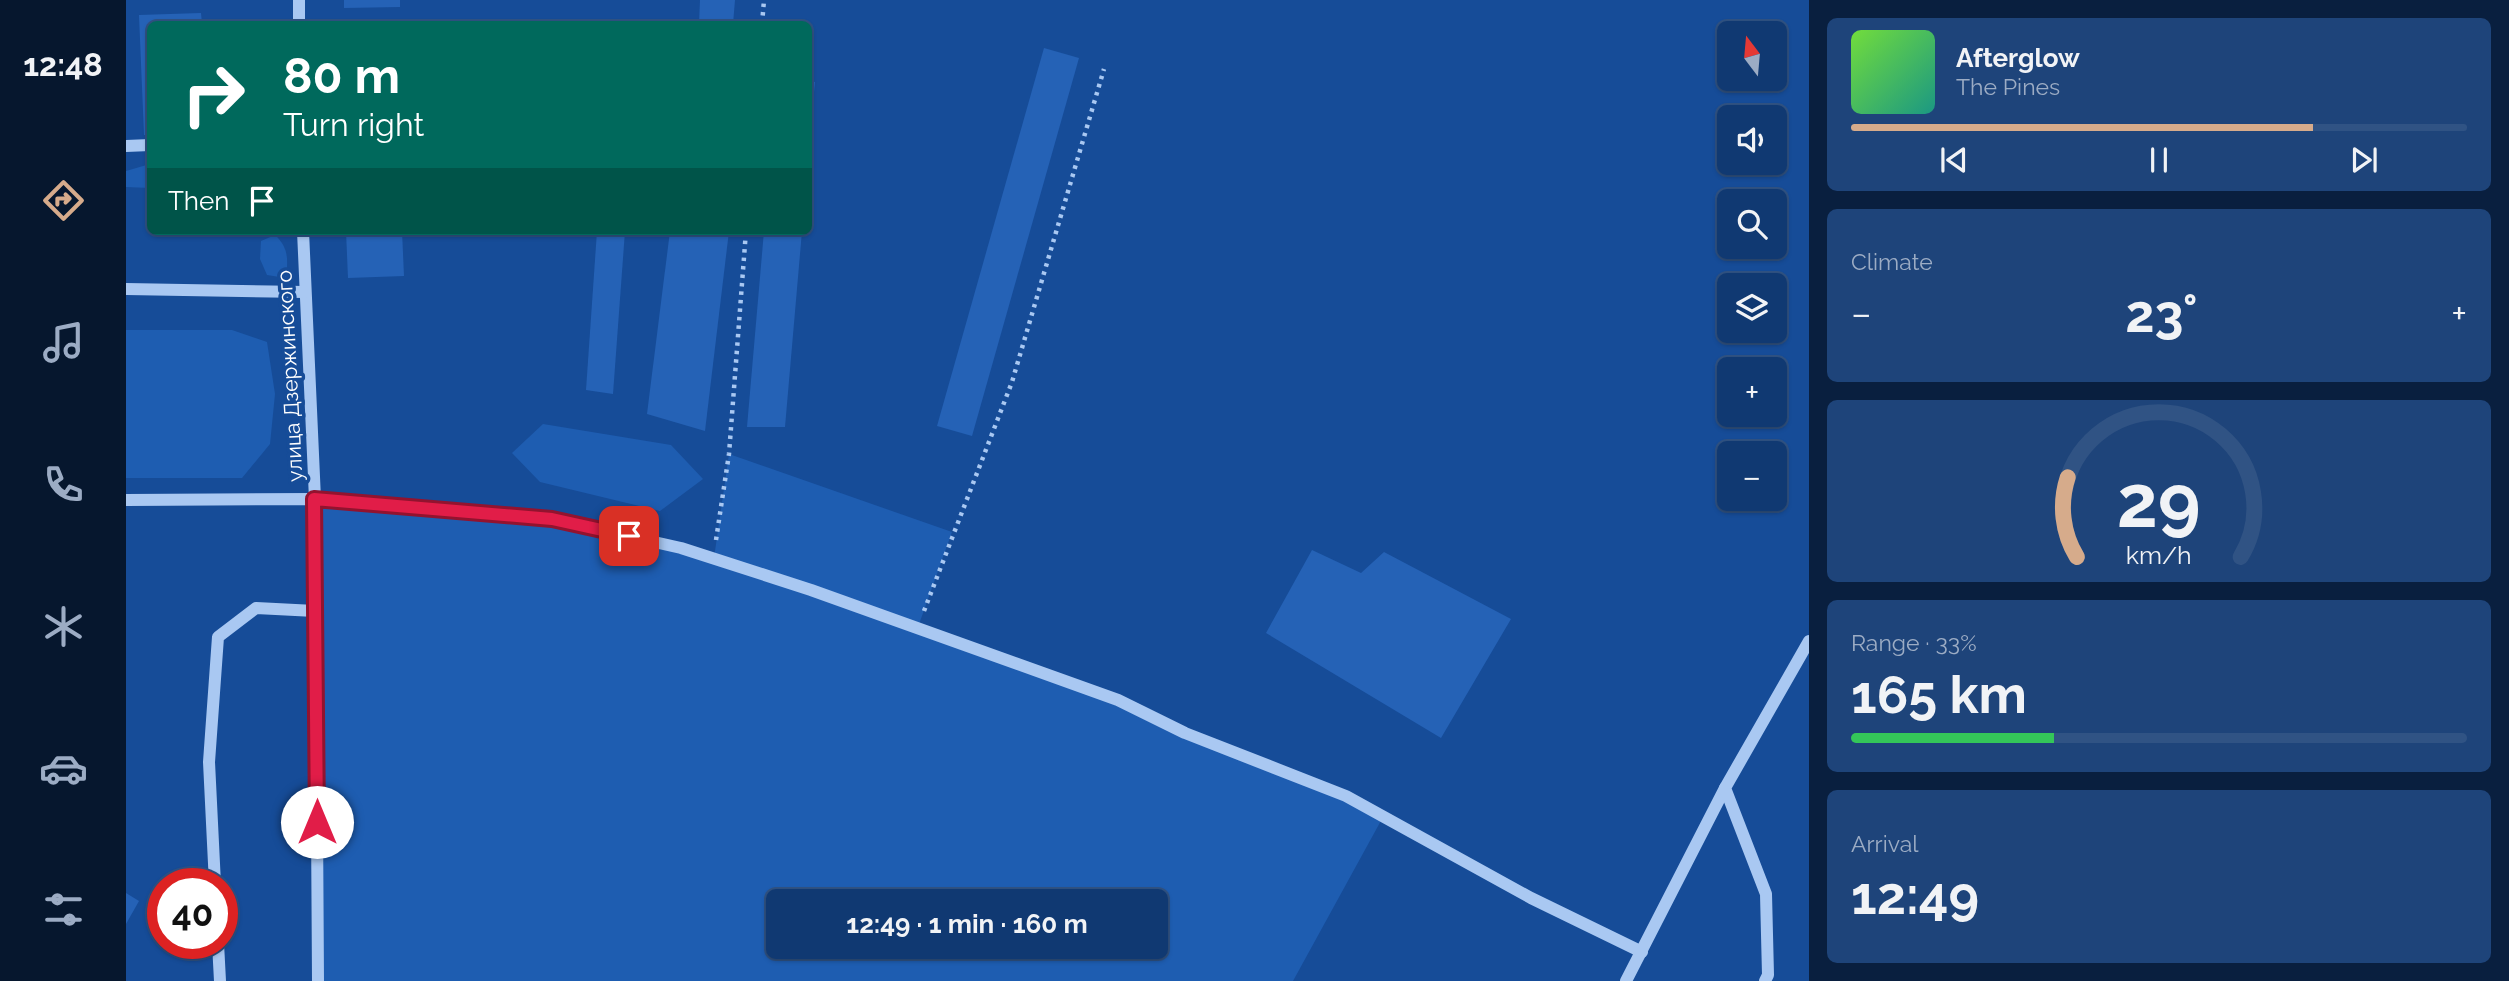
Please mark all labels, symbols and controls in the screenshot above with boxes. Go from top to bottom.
north arrow [1717,21,1787,91]
map controls [1717,21,1787,511]
text: Afterglow [1956,43,2080,73]
text: 12:48 [23,46,103,83]
text: 80 m [283,47,400,104]
icon: right [168,49,259,140]
text: The Pines [1956,73,2060,100]
button: sound [1717,105,1787,175]
text: Turn right [283,106,424,143]
icon: previous [1935,141,1973,179]
icon: pause [2140,141,2178,179]
icon: next [2345,141,2383,179]
icon: directions [39,176,88,225]
icon: arrive [243,182,281,220]
text: Then [168,186,229,216]
button: search [1717,189,1787,259]
text: Climate [1851,248,1933,275]
street label: улица Дзержинского [271,269,308,483]
button: layers [1717,273,1787,343]
text: 23° [2125,283,2198,344]
text: − [1851,291,1871,336]
text: + [2451,291,2467,336]
icon: music [39,318,88,367]
button: + [1717,357,1787,427]
button: − [1717,441,1787,511]
text: 29 [2117,459,2201,544]
icon: phone [39,460,88,509]
pin [599,506,659,566]
icon: arrive [610,517,648,555]
text: km/h [2126,539,2192,569]
icon: climate [39,602,88,651]
text: Range · 33% [1851,629,1977,656]
text: 165 km [1851,664,2027,725]
icon: car [39,744,88,793]
position arrow [280,785,354,859]
text: Arrival [1851,830,1918,857]
text: 12:49 [1851,865,1979,926]
speed limit sign: 40 [147,868,238,959]
icon: filters [39,885,88,934]
text: 12:49 · 1 min · 160 m [846,909,1088,939]

